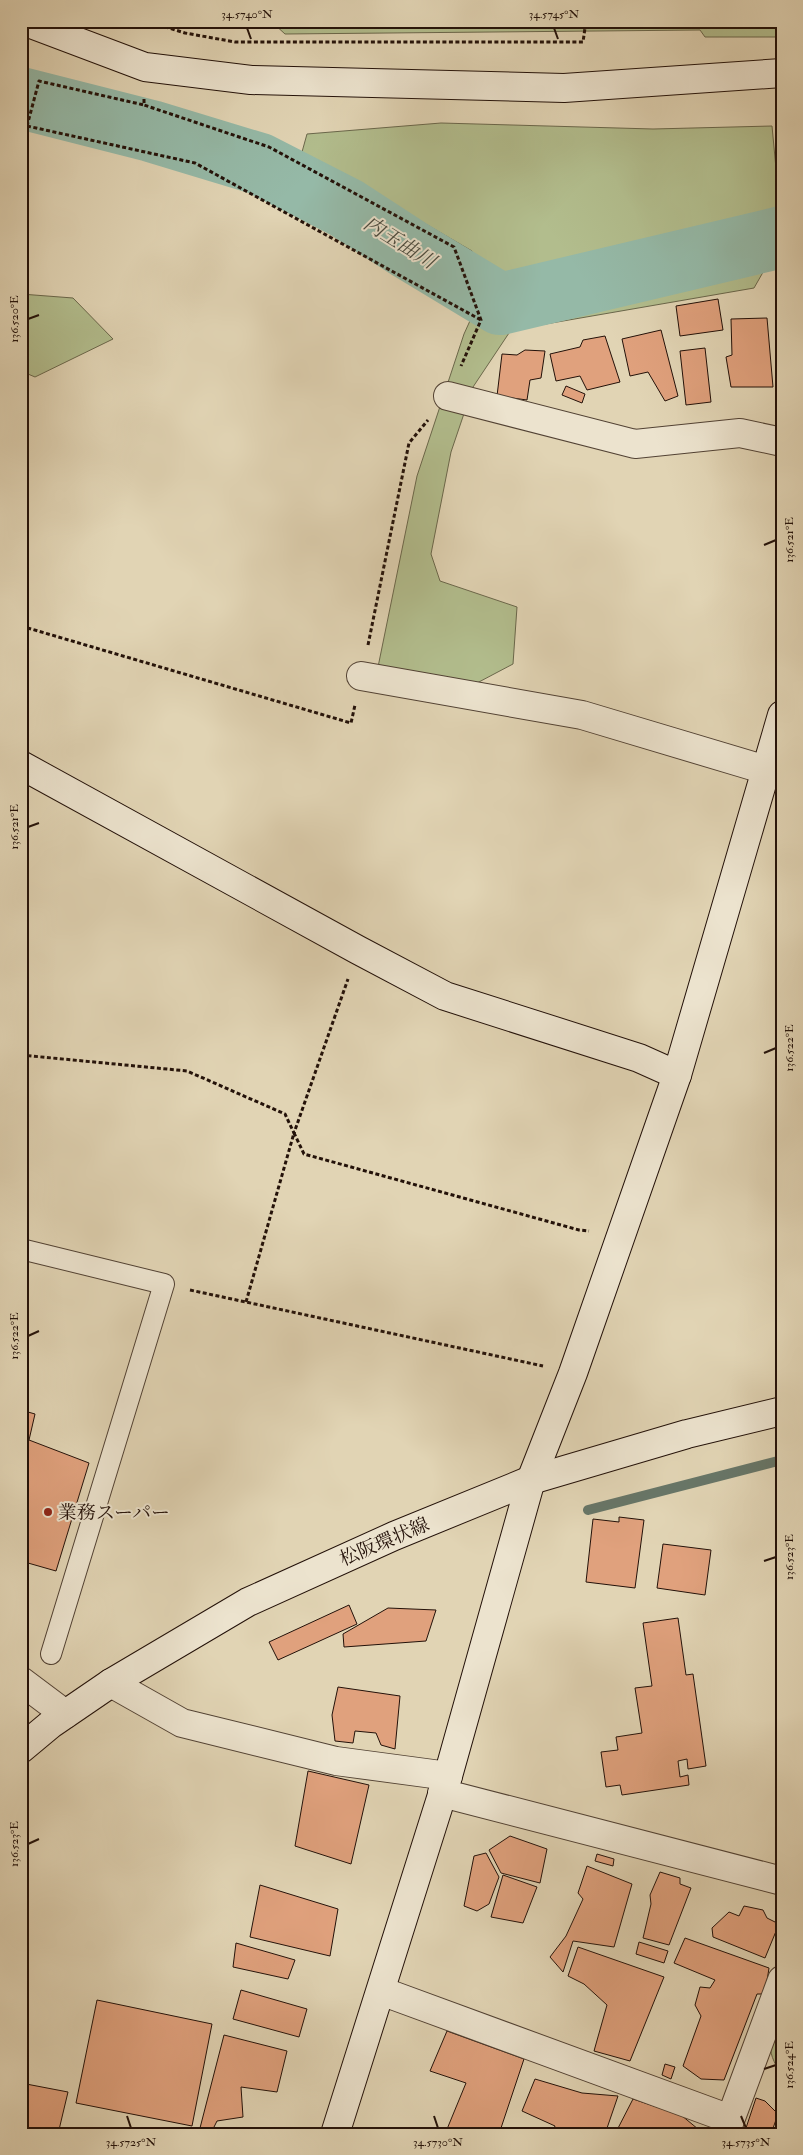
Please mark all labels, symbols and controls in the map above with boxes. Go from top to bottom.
text: 34.5740°N [221,7,273,22]
text: 34.5745°N [529,7,580,22]
water label: 内玉曲川 [359,211,442,275]
text: 136.520°E [7,295,22,343]
text: 136.521°E [782,517,797,563]
text: 136.521°E [7,804,22,850]
text: 136.522°E [782,1024,797,1072]
text: 136.522°E [7,1312,22,1360]
place label: 業務スーパー [58,1501,170,1525]
marker: 業務スーパー [42,1506,54,1518]
street label: 松阪環状線 [336,1512,433,1572]
text: 136.523°E [782,1534,797,1580]
text: 136.523°E [7,1821,22,1867]
text: 136.524°E [782,2041,797,2089]
text: 34.5725°N [106,2135,157,2150]
text: 34.5730°N [413,2135,463,2150]
text: 34.5735°N [721,2135,771,2150]

